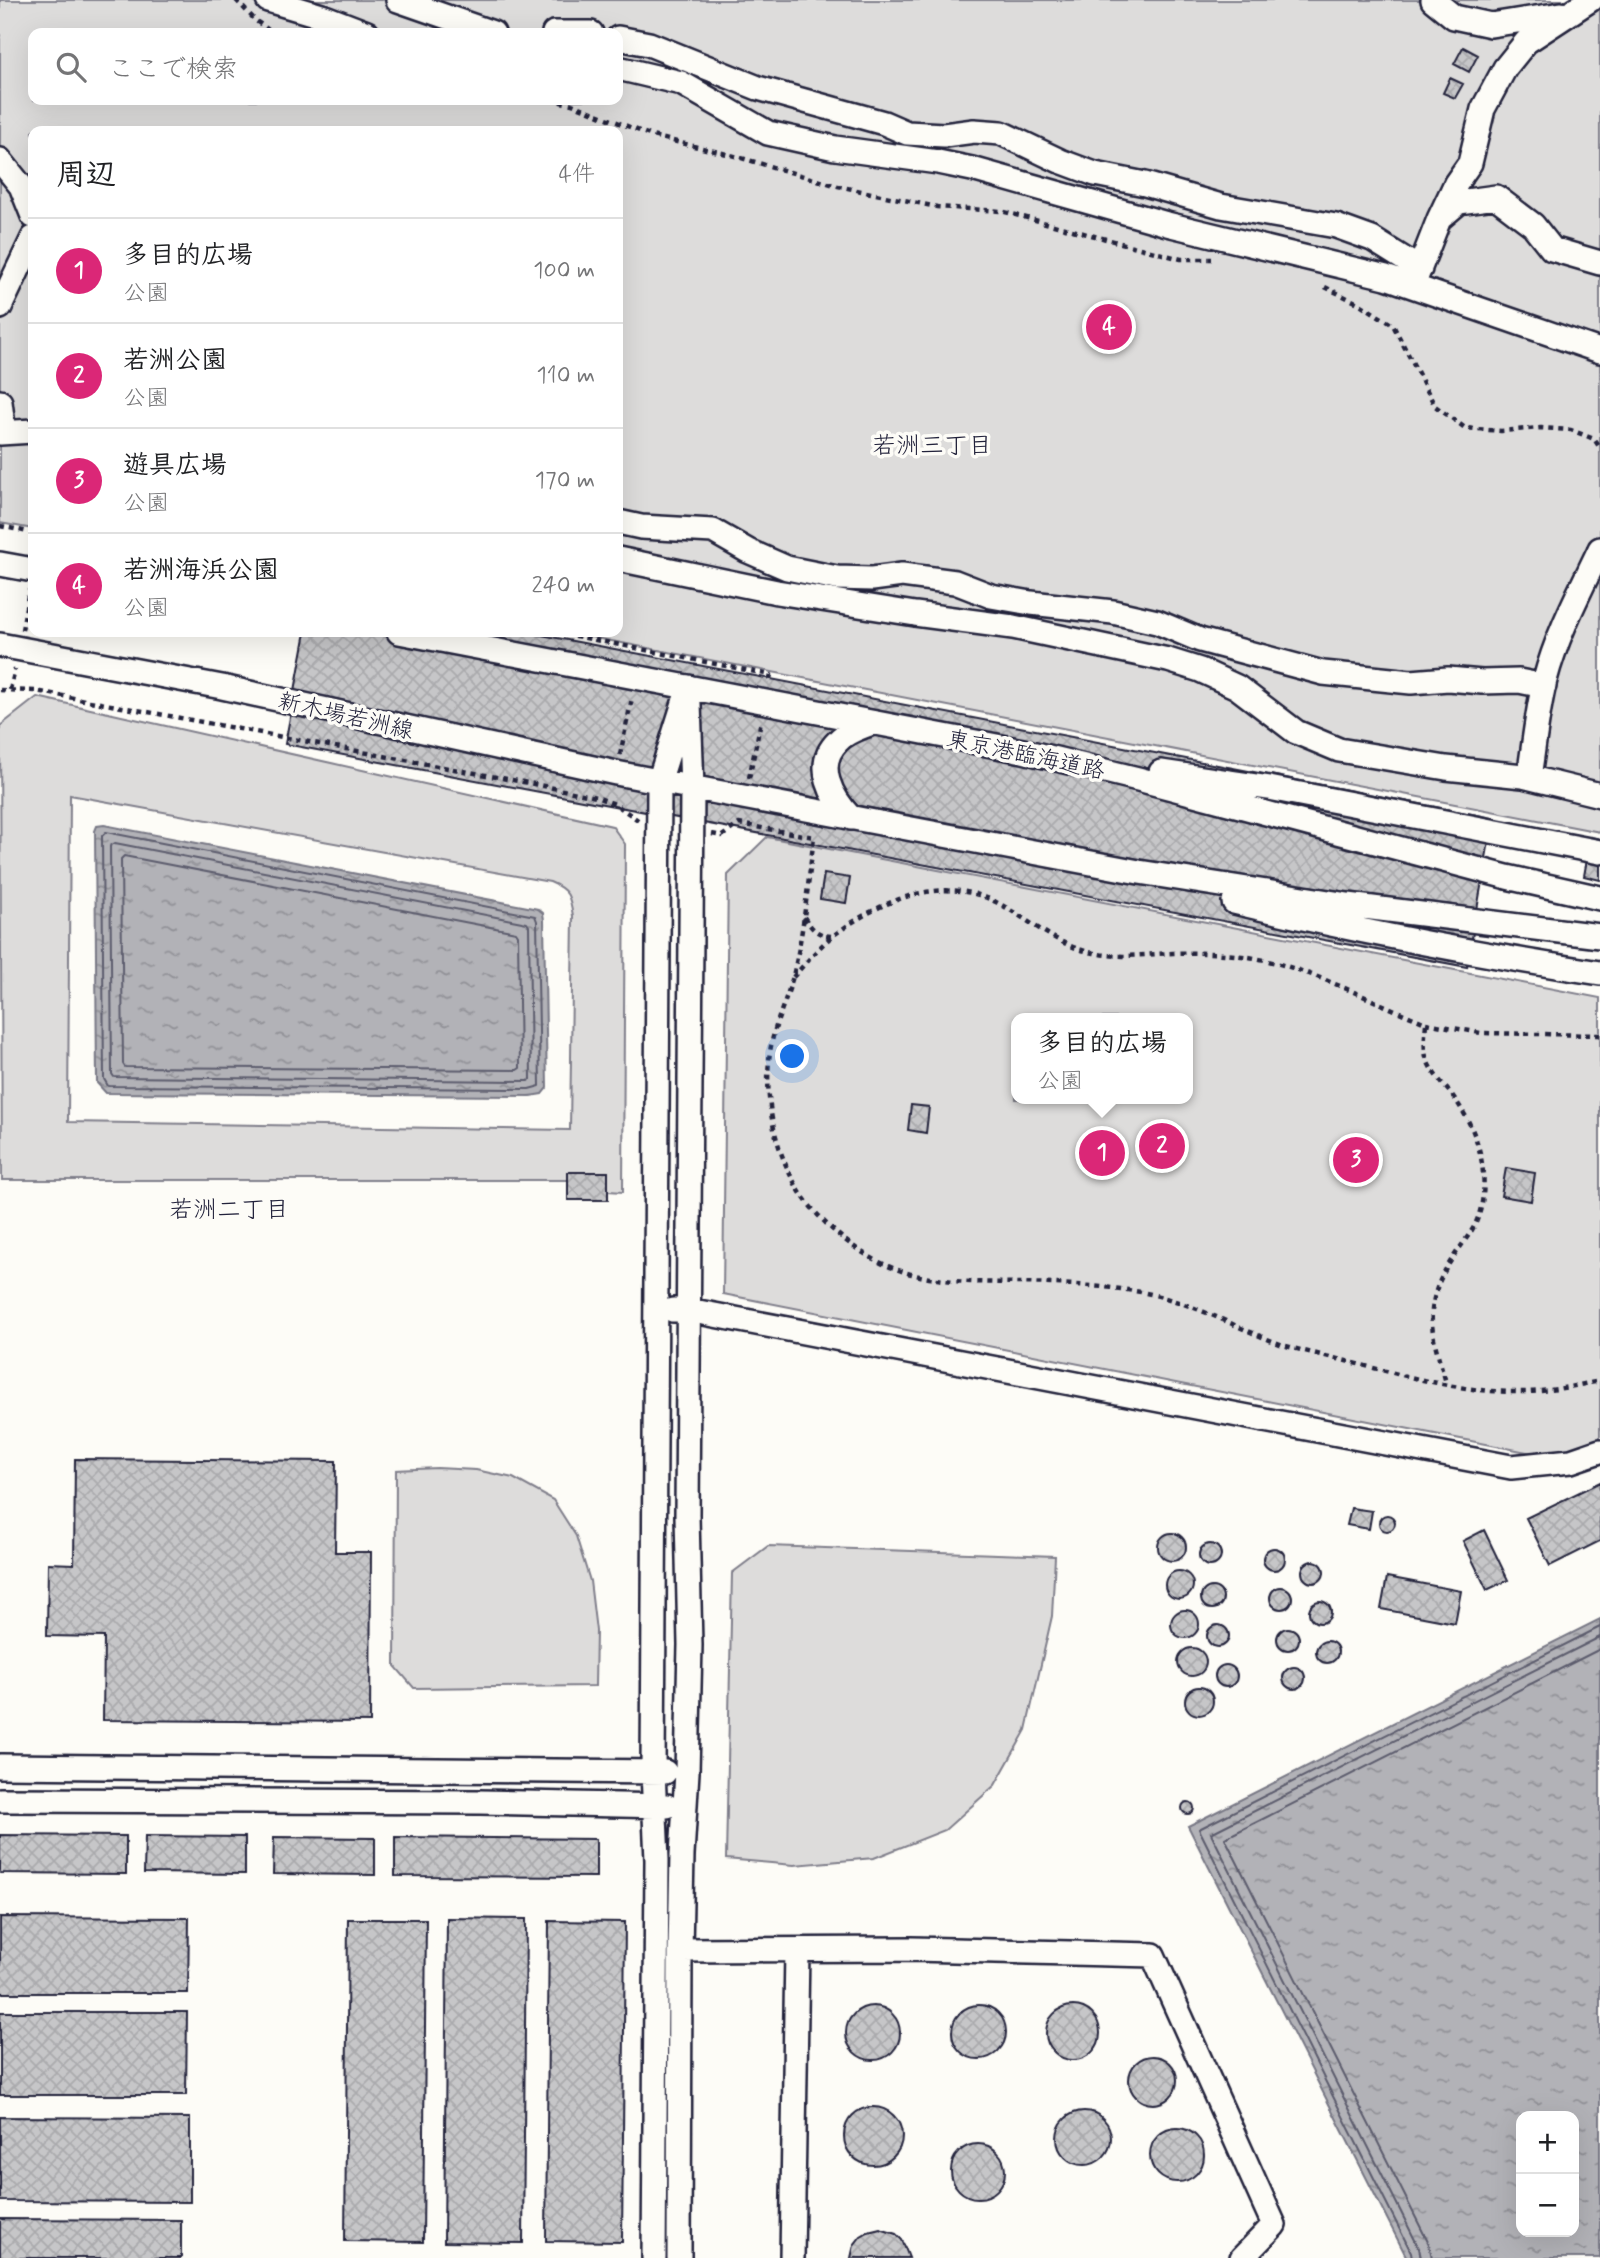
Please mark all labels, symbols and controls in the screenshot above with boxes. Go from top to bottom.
search box [28,28,623,105]
icon: search [52,48,90,86]
text: ここで検索 [108,53,238,87]
text: 周辺 [56,156,116,195]
text: 4件 [559,160,595,190]
text: 多目的広場 [123,239,253,273]
text: 1 [74,256,84,286]
text: 100 m [533,256,595,286]
text: 公園 [123,279,169,309]
pin: 4 [1086,301,1132,353]
text: 若洲公園 [123,344,227,378]
text: 2 [73,361,85,391]
text: 110 m [536,361,595,391]
text: 公園 [123,384,169,414]
district label: 若洲三丁目 [872,431,992,462]
text: 遊具広場 [123,449,227,483]
text: 3 [74,466,84,496]
text: 170 m [535,466,595,496]
text: 公園 [123,489,169,519]
text: 若洲海浜公園 [123,554,279,588]
text: 4 [72,571,86,601]
text: 240 m [531,571,595,601]
text: 公園 [123,594,169,624]
street label: 新木場若洲線 [275,687,416,747]
street label: 東京港臨海道路 [944,725,1107,787]
popup [1011,1013,1193,1104]
text: 多目的広場 [1037,1027,1167,1061]
your location [775,1039,809,1073]
text: 公園 [1037,1067,1083,1097]
pin: 2 [1139,1120,1185,1172]
pin: 1 [1079,1127,1125,1179]
pin: 3 [1333,1134,1379,1186]
district label: 若洲二丁目 [169,1195,289,1226]
map controls [1516,2111,1579,2237]
button: + [1516,2111,1579,2174]
button: − [1516,2174,1579,2237]

